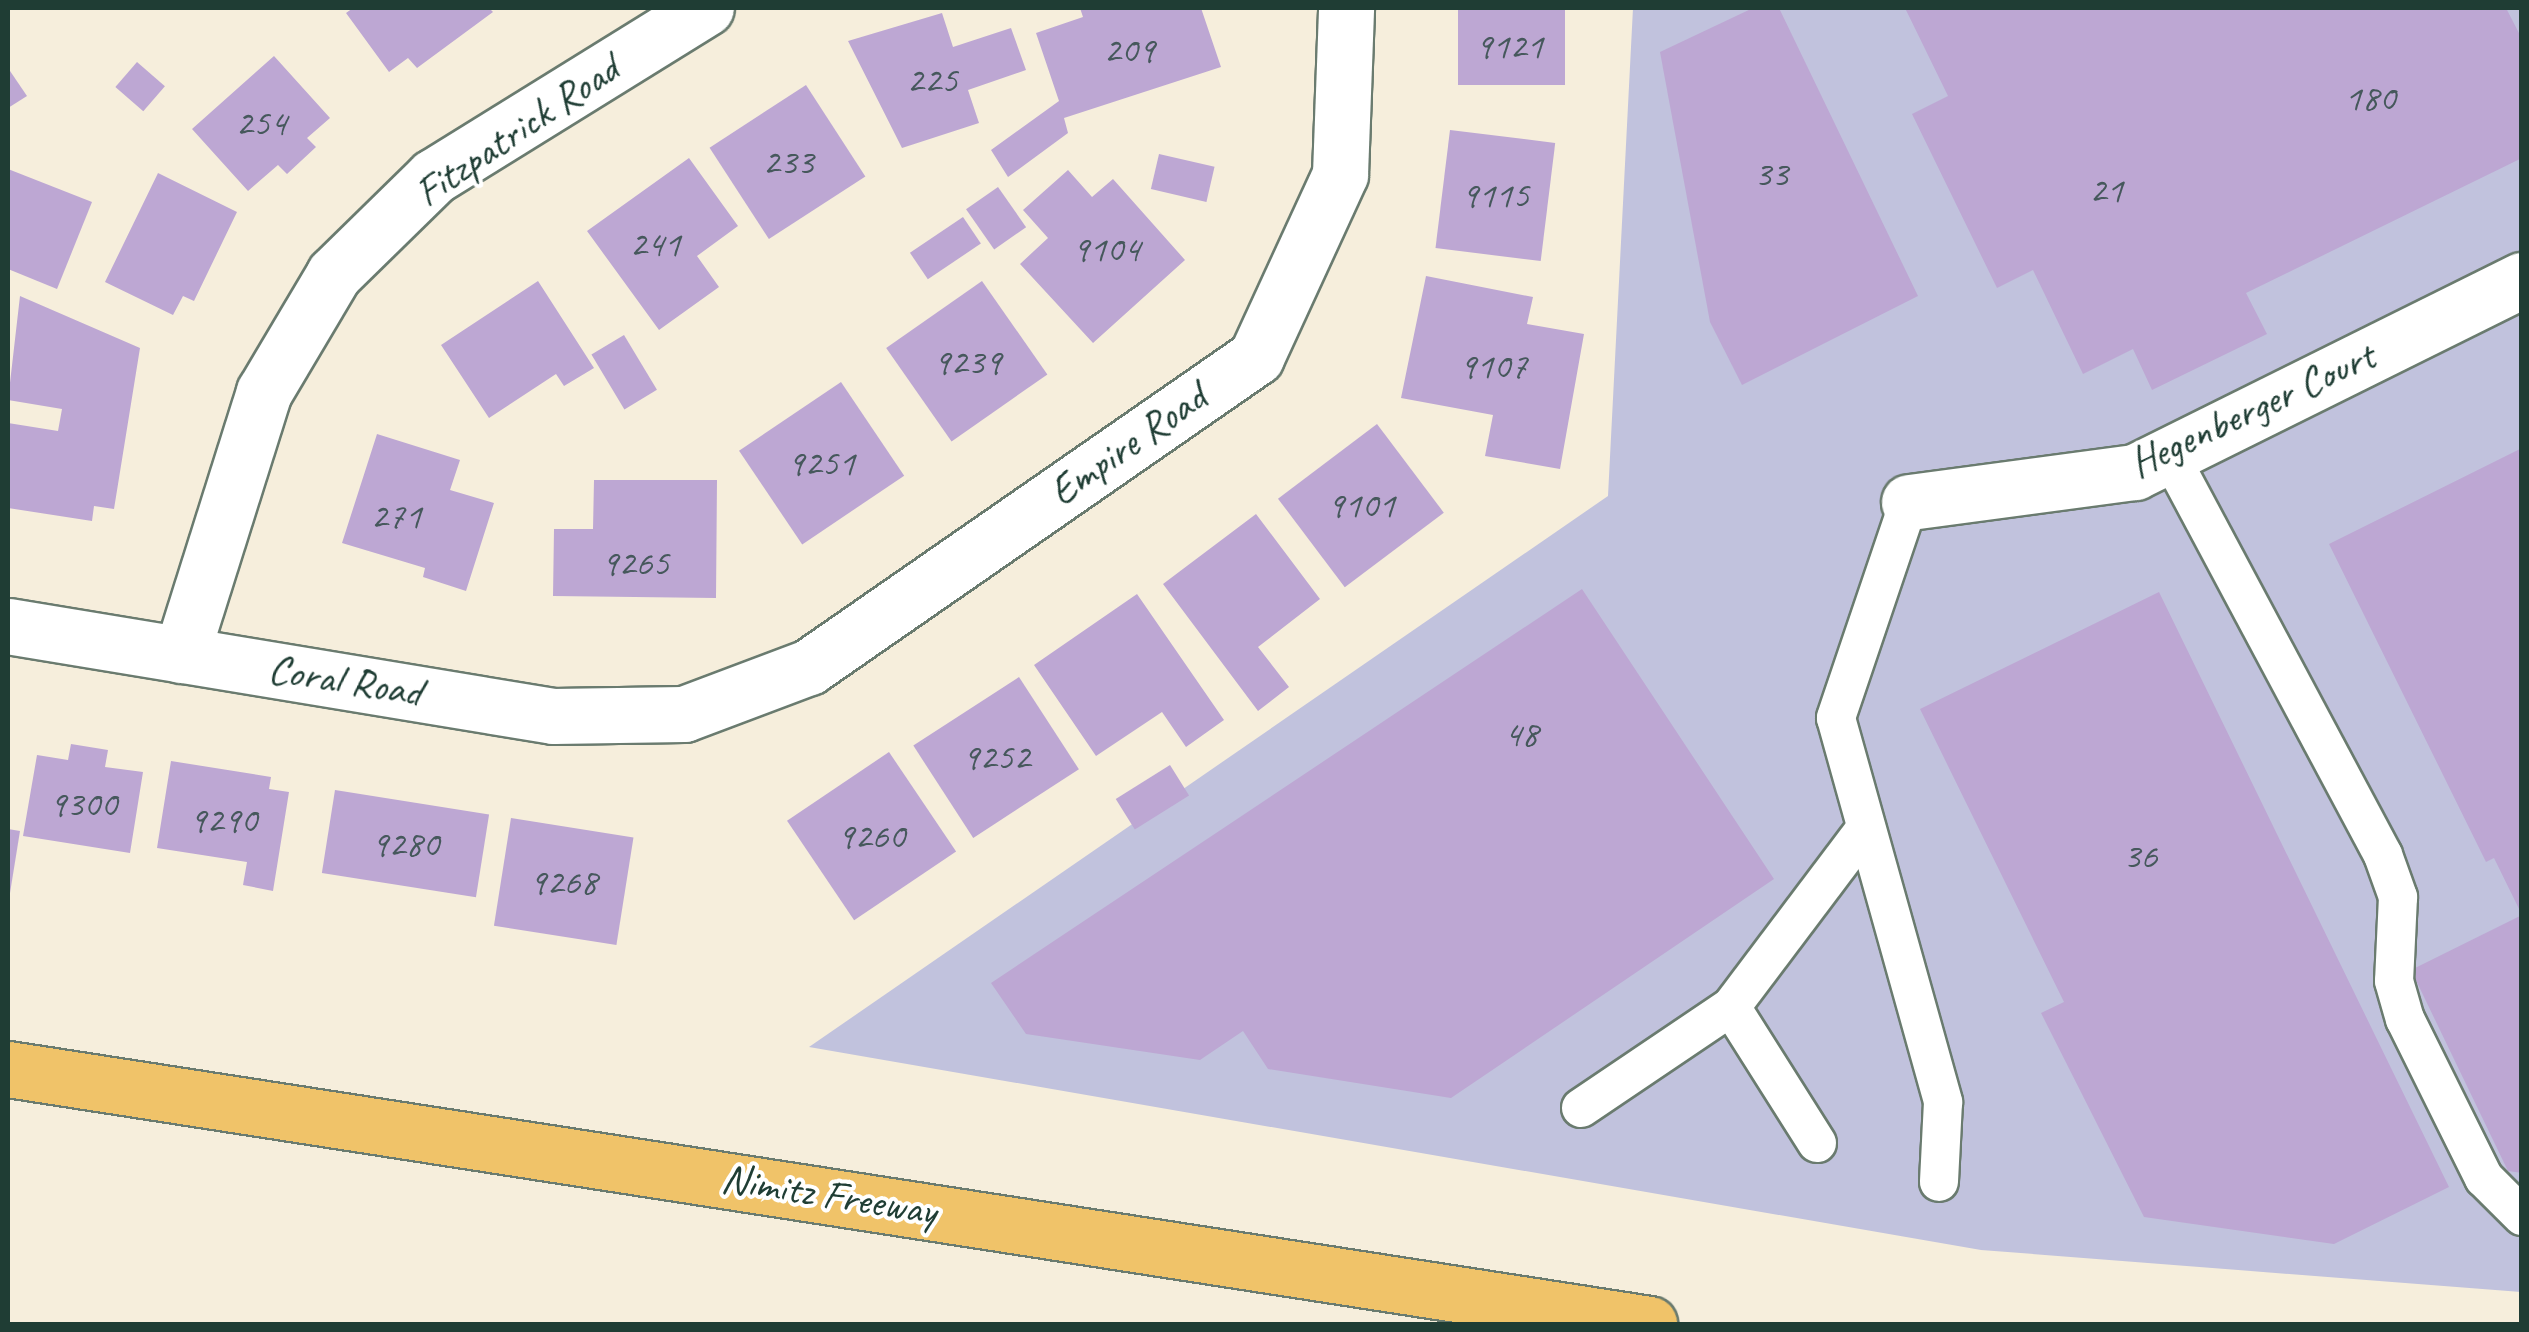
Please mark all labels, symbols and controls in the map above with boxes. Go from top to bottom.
house number: 9121 [1475,23,1543,69]
house number: 209 [1103,27,1155,73]
street label: Fitzpatrick Road [405,44,629,218]
house number: 225 [906,57,958,103]
house number: 180 [2344,75,2396,121]
house number: 254 [235,100,287,146]
house number: 233 [762,139,814,185]
house number: 33 [1754,151,1788,197]
house number: 21 [2089,167,2123,213]
house number: 9115 [1461,172,1529,218]
house number: 241 [629,221,681,267]
house number: 9104 [1072,226,1140,272]
street label: Hegenberger Court [2121,331,2383,489]
house number: 9239 [933,339,1001,385]
house number: 9107 [1459,343,1527,389]
street label: Empire Road [1040,373,1216,517]
house number: 9251 [787,440,855,486]
house number: 9101 [1327,482,1395,528]
house number: 271 [370,493,422,539]
house number: 9265 [601,540,669,586]
street label: Coral Road [265,644,425,718]
house number: 48 [1504,711,1538,757]
house number: 9252 [962,734,1030,780]
house number: 9300 [49,781,117,827]
house number: 9290 [189,797,257,843]
house number: 9260 [837,813,905,859]
house number: 9280 [371,821,439,867]
house number: 36 [2123,833,2157,879]
house number: 9268 [529,859,597,905]
street label: Nimitz Freeway [718,1153,940,1237]

